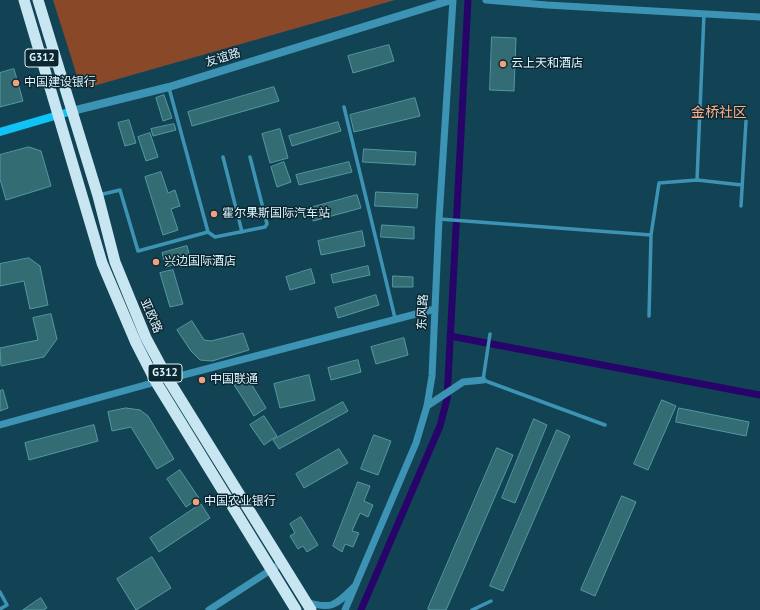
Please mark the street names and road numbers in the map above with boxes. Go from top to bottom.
street label: 友谊路 [204,46,242,70]
road number: G312 [25,49,59,67]
street label: 东风路 [415,294,431,330]
street label: 亚欧路 [137,297,165,335]
road number: G312 [148,364,182,382]

